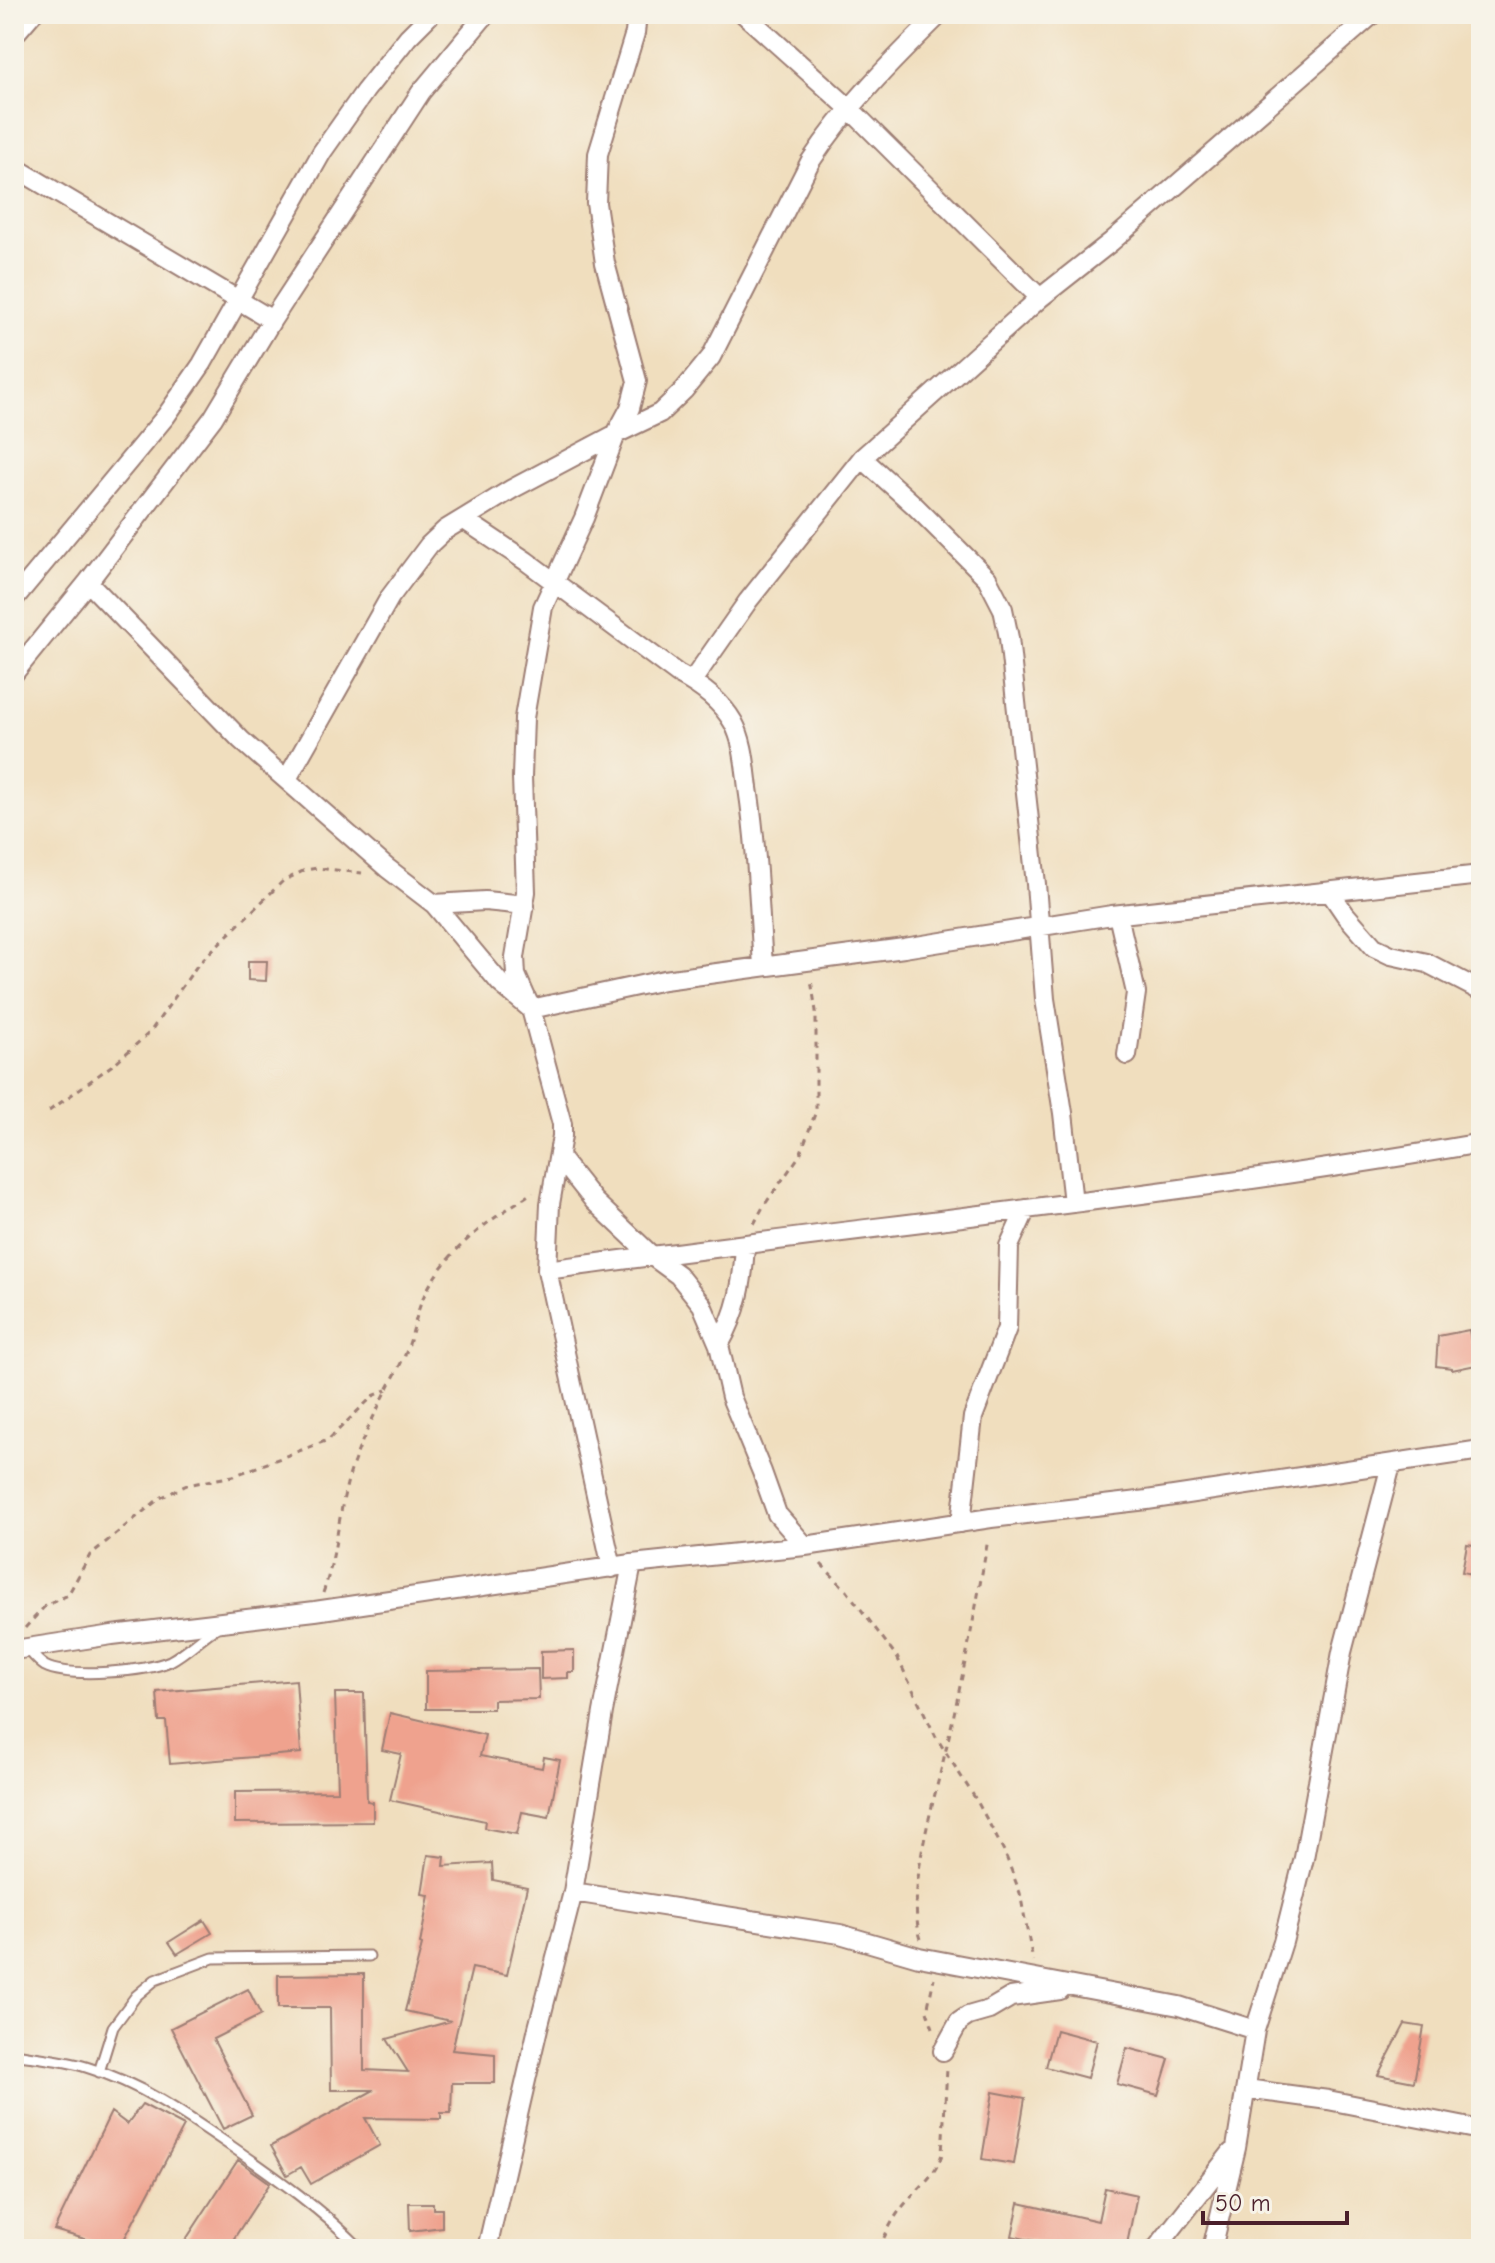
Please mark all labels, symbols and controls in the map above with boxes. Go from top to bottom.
scale bar [1203,2175,1347,2225]
text: 50 m [1215,2189,1271,2217]

